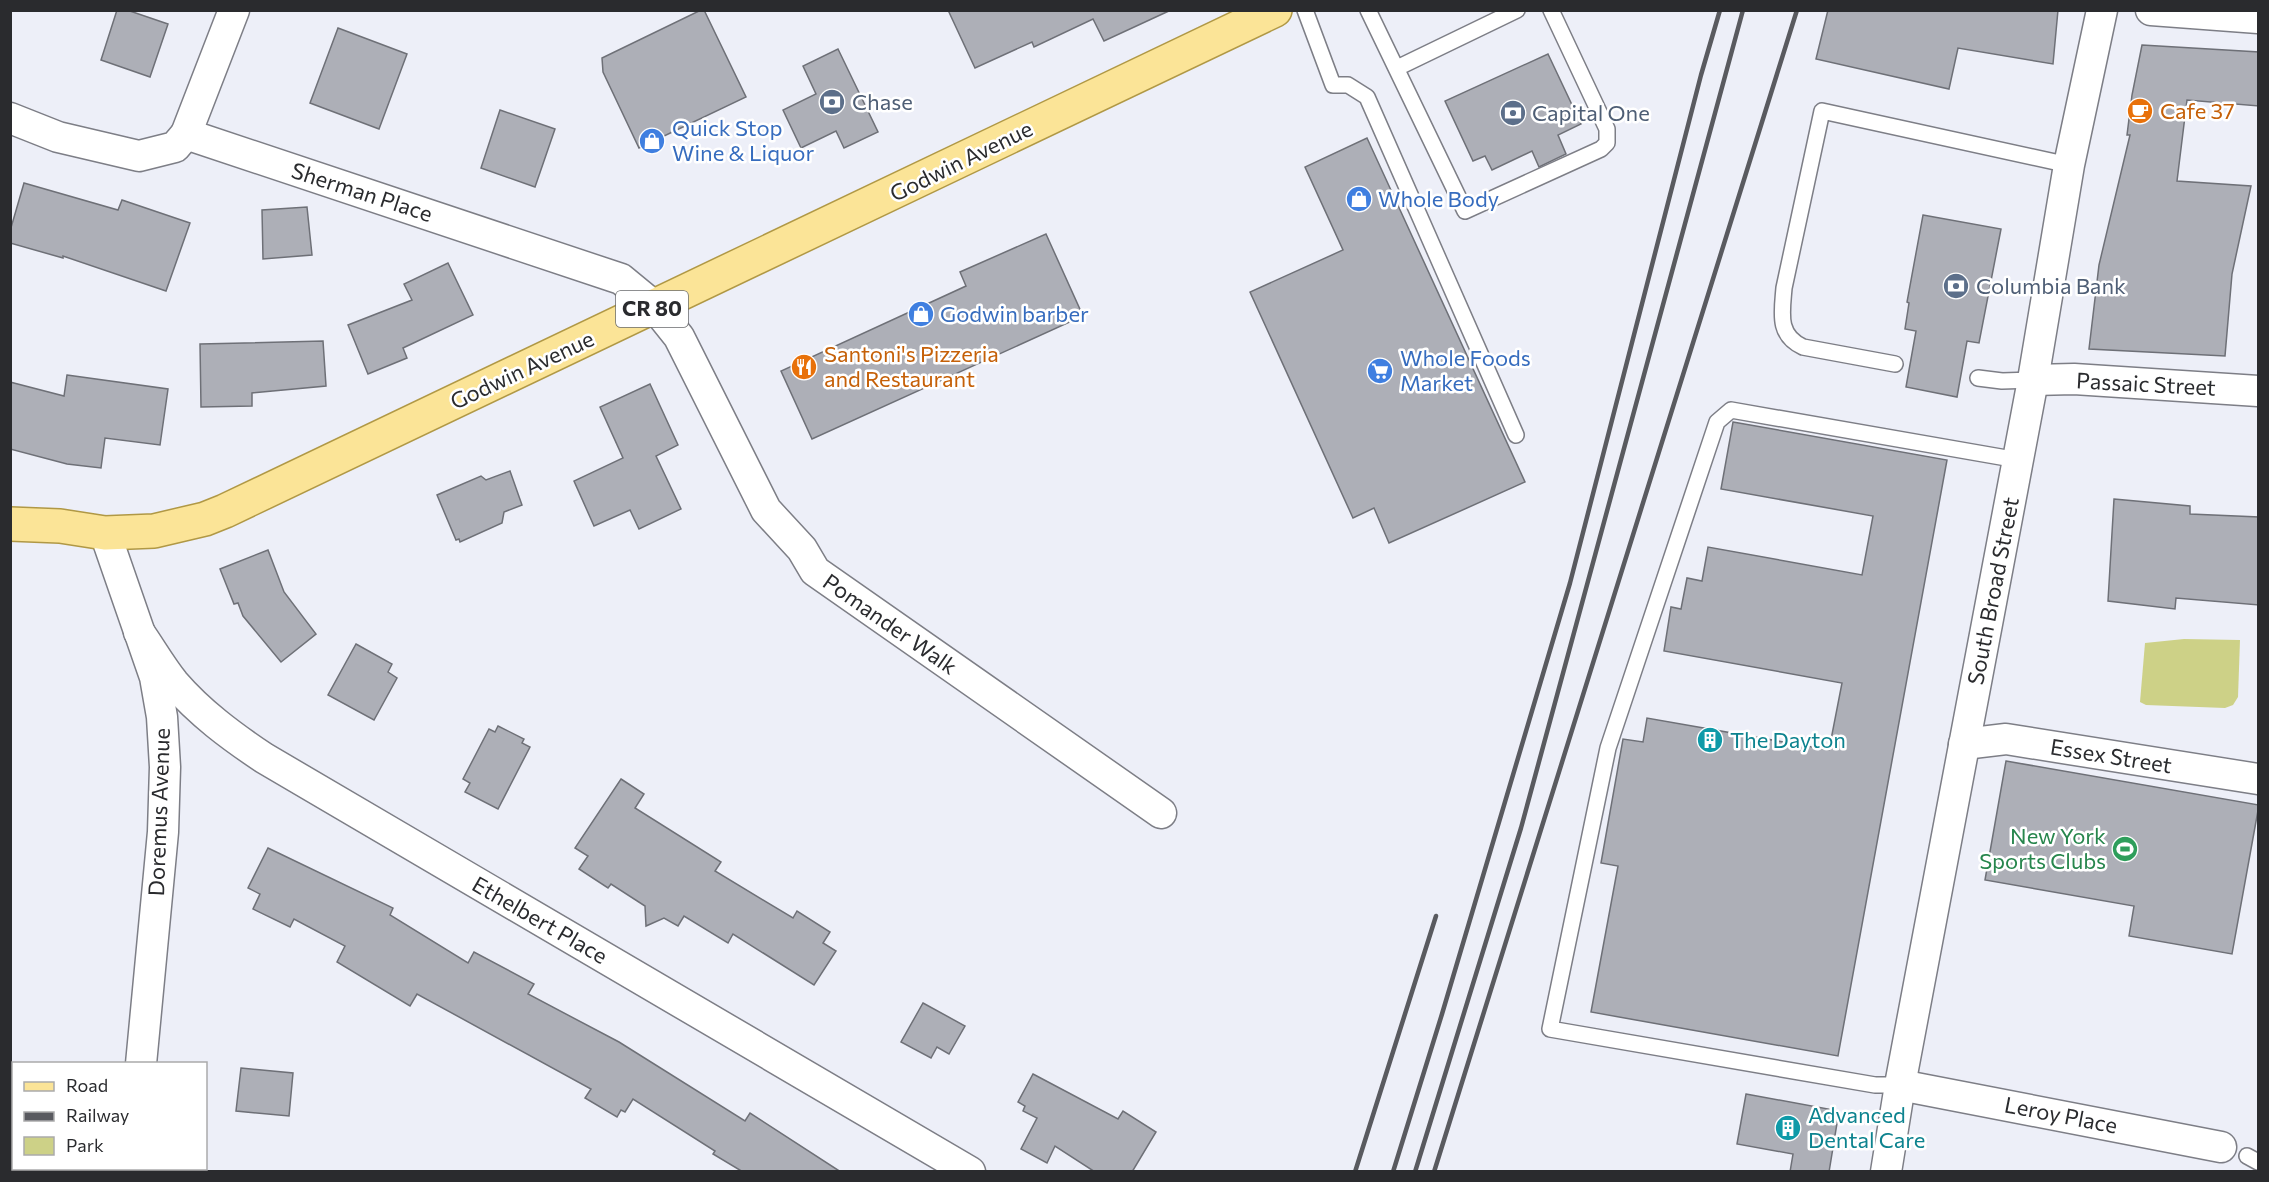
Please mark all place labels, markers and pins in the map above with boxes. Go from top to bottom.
bank icon: Chase [817,87,847,117]
place label: Chase [852,88,913,115]
cafe icon: Cafe 37 [2125,96,2155,126]
place label: Cafe 37 [2160,97,2235,124]
bank icon: Capital One [1498,98,1528,128]
place label: Capital One [1532,99,1650,126]
place label: Quick Stop Wine & Liquor [672,114,814,166]
shop icon: Quick Stop Wine & Liquor [637,126,667,156]
shop icon: Whole Body [1344,184,1374,214]
place label: Whole Body [1378,185,1499,212]
bank icon: Columbia Bank [1941,271,1971,301]
place label: Columbia Bank [1976,272,2126,299]
shop icon: Godwin barber [906,299,936,329]
place label: Godwin barber [940,300,1089,327]
place label: Santoni's Pizzeria and Restaurant [824,340,999,392]
place label: Whole Foods Market [1400,344,1531,396]
restaurant icon: Santoni's Pizzeria and Restaurant [789,352,819,382]
supermarket icon: Whole Foods Market [1365,356,1395,386]
building icon: The Dayton [1695,725,1725,755]
place label: The Dayton [1730,726,1846,753]
place label: New York Sports Clubs [1979,822,2106,874]
sports icon: New York Sports Clubs [2110,834,2140,864]
place label: Advanced Dental Care [1808,1101,1925,1153]
building icon: Advanced Dental Care [1773,1113,1803,1143]

